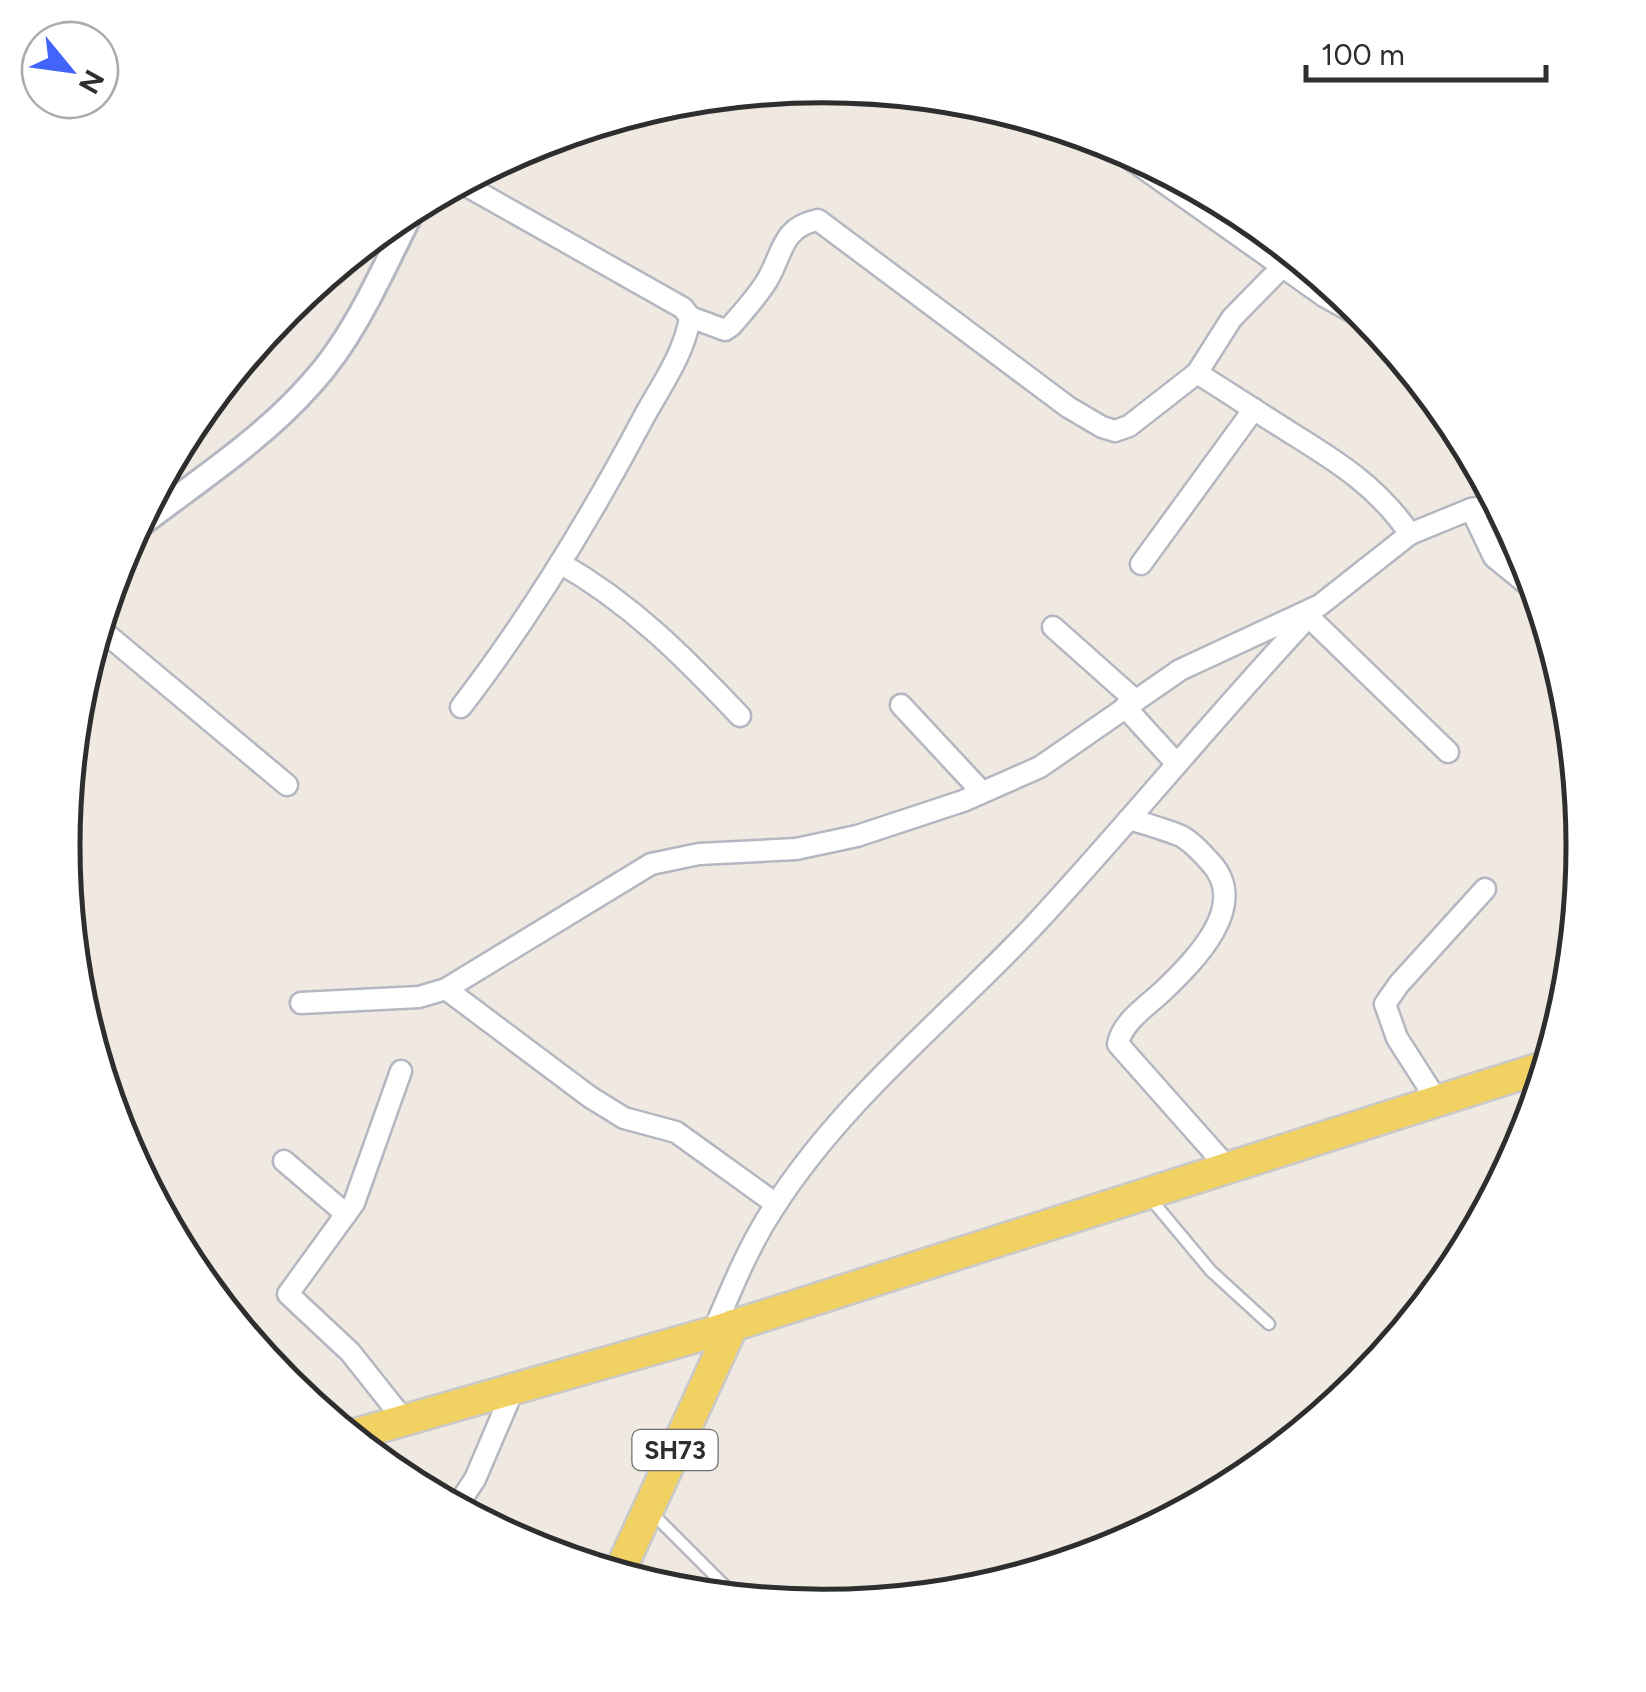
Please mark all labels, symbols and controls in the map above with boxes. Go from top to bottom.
north arrow [20,20,120,120]
scale bar [1306,20,1546,82]
text: 100 m [1321,36,1405,73]
text: N [72,64,112,100]
road number: SH73 [632,1430,718,1470]

